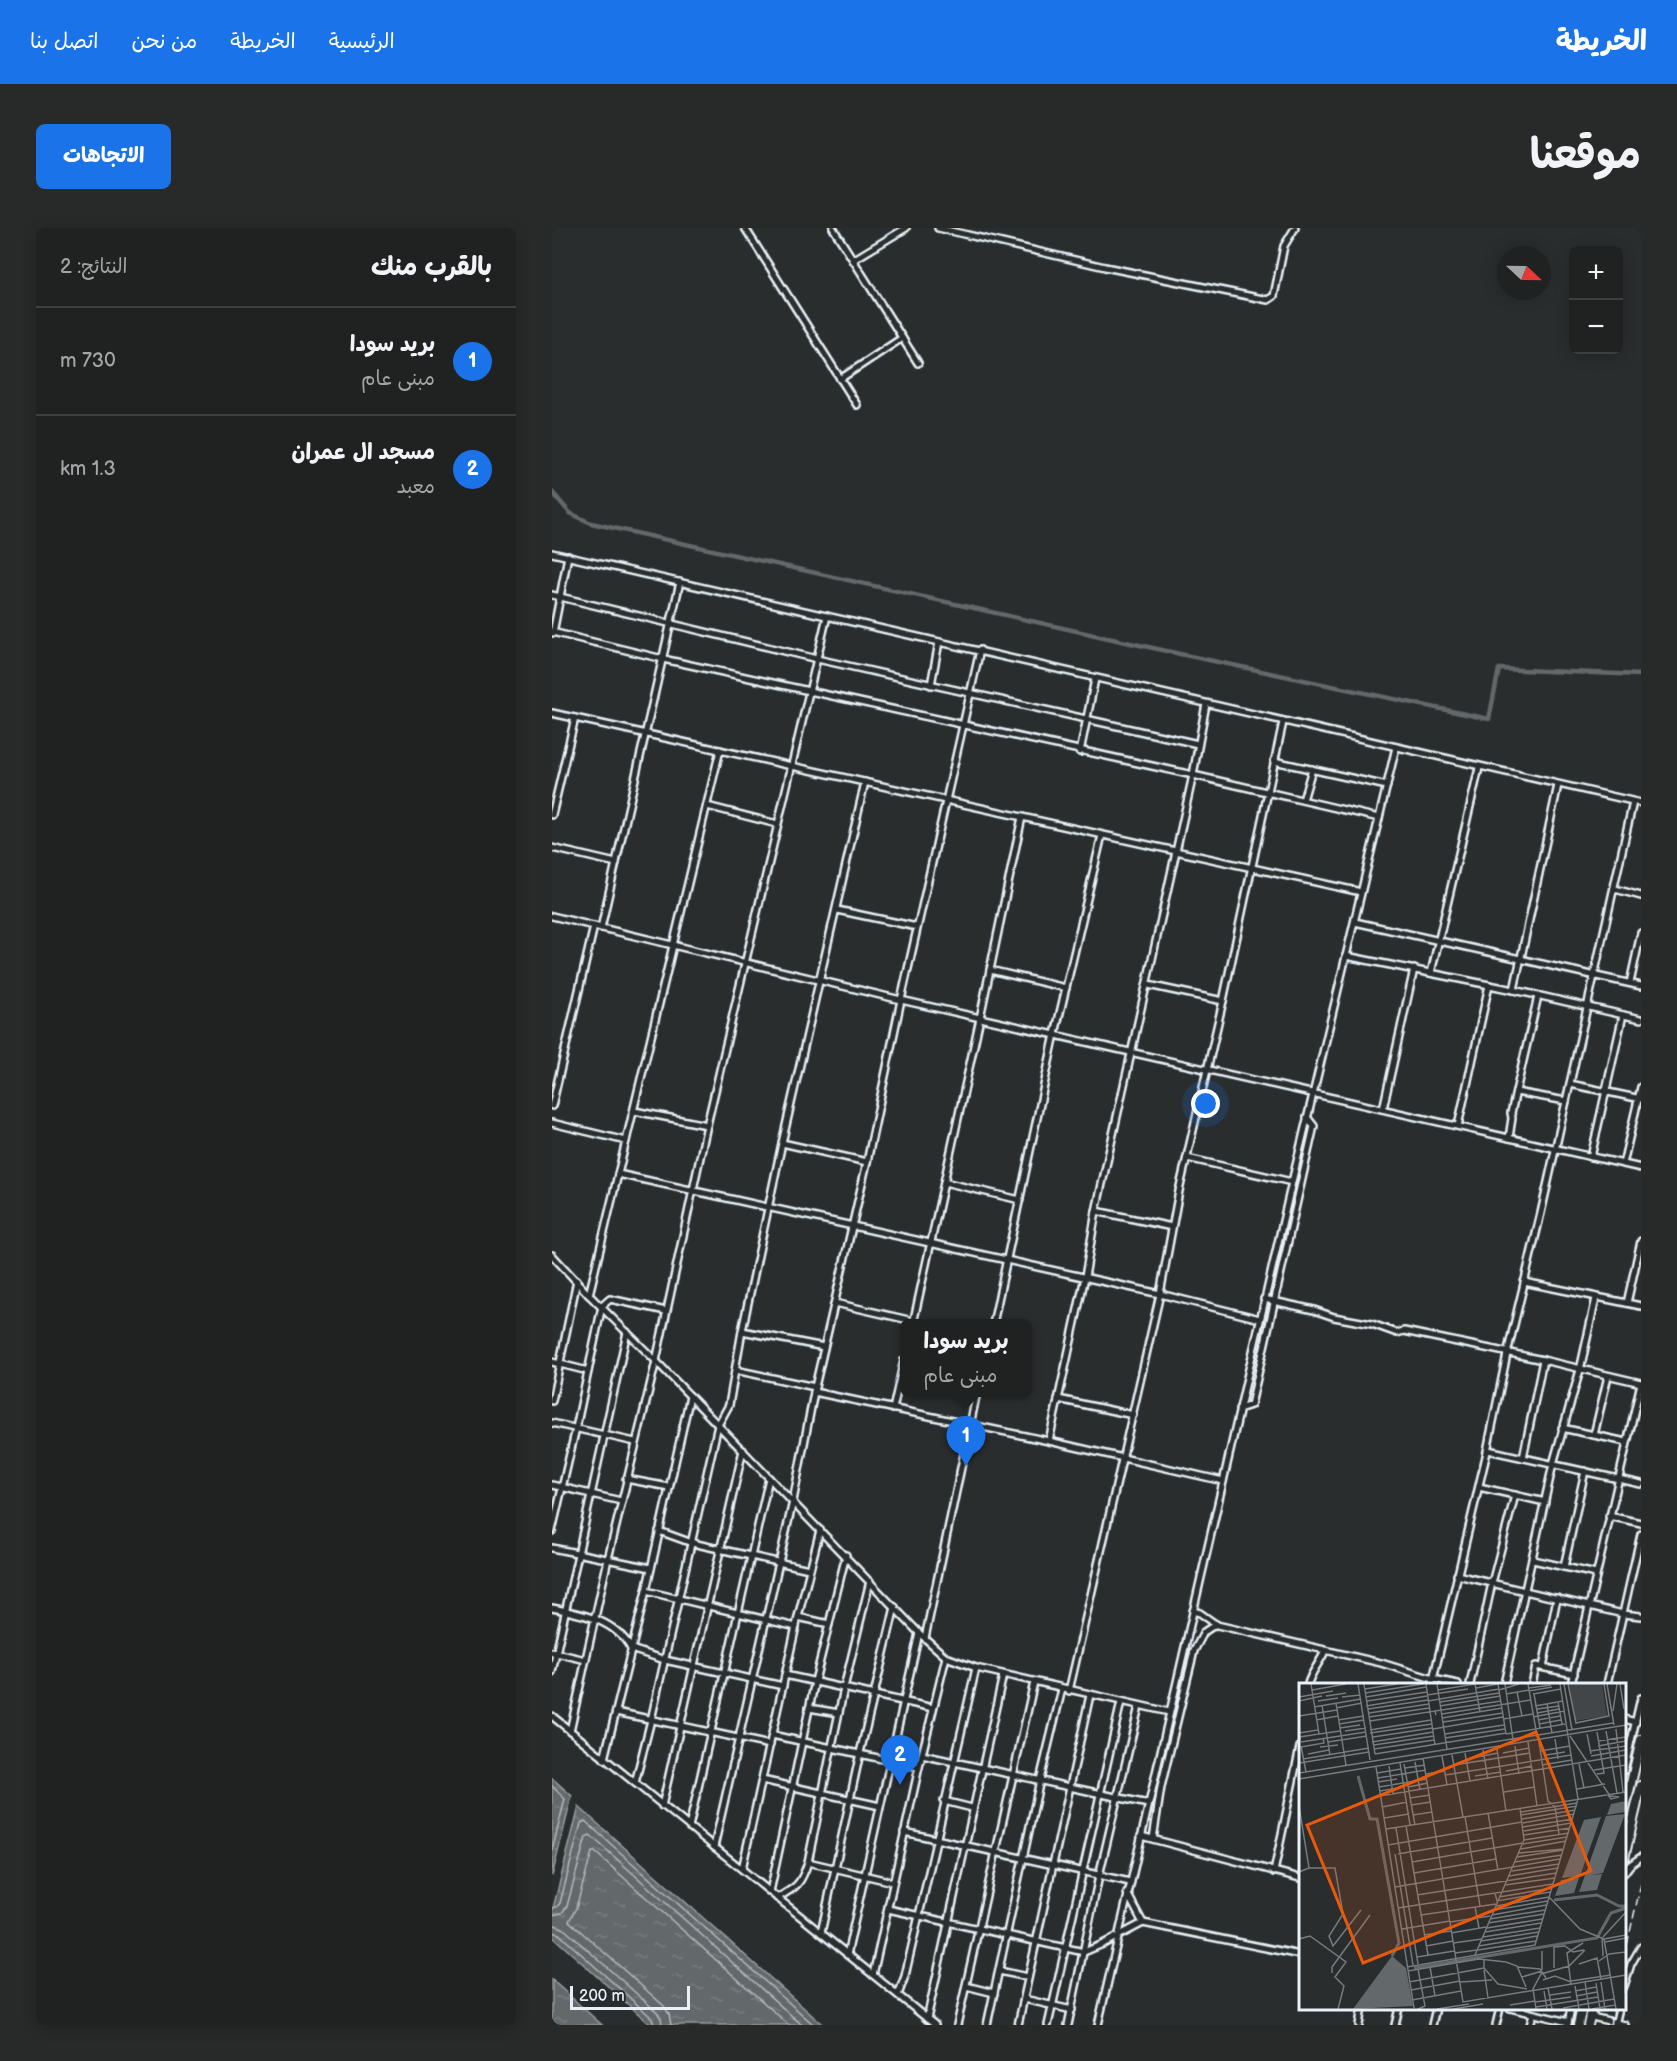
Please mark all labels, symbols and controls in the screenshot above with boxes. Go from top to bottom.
text: الخريطة [1556,25,1647,58]
text: اتصل بنا [30,29,98,54]
text: من نحن [131,29,197,54]
text: الخريطة [230,29,296,54]
text: الرئيسية [329,29,395,54]
button: الاتجاهات [36,124,171,189]
text: موقعنا [1530,130,1641,181]
north arrow [1497,246,1551,300]
map controls [1569,246,1623,354]
button: + [1569,246,1623,300]
text: بالقرب منك [371,252,492,283]
text: النتائج: 2 [60,255,127,279]
button: − [1569,300,1623,354]
text: بريد سودا [350,331,435,358]
text: 730 m [60,349,116,373]
text: 1 [468,349,477,373]
text: مبنى عام [361,367,435,391]
text: مسجد ال عمران [291,439,435,466]
text: 1.3 km [60,457,116,481]
text: 2 [467,457,479,481]
text: معبد [397,475,435,499]
your location [1191,1089,1220,1118]
popup [900,1319,1032,1397]
text: بريد سودا [923,1328,1009,1355]
text: مبنى عام [923,1364,997,1388]
pin: 1 [946,1416,986,1466]
inset map [1299,1683,1626,2010]
pin: 2 [880,1736,920,1785]
scale bar [570,1983,690,2010]
text: 200 m [579,1987,625,2006]

